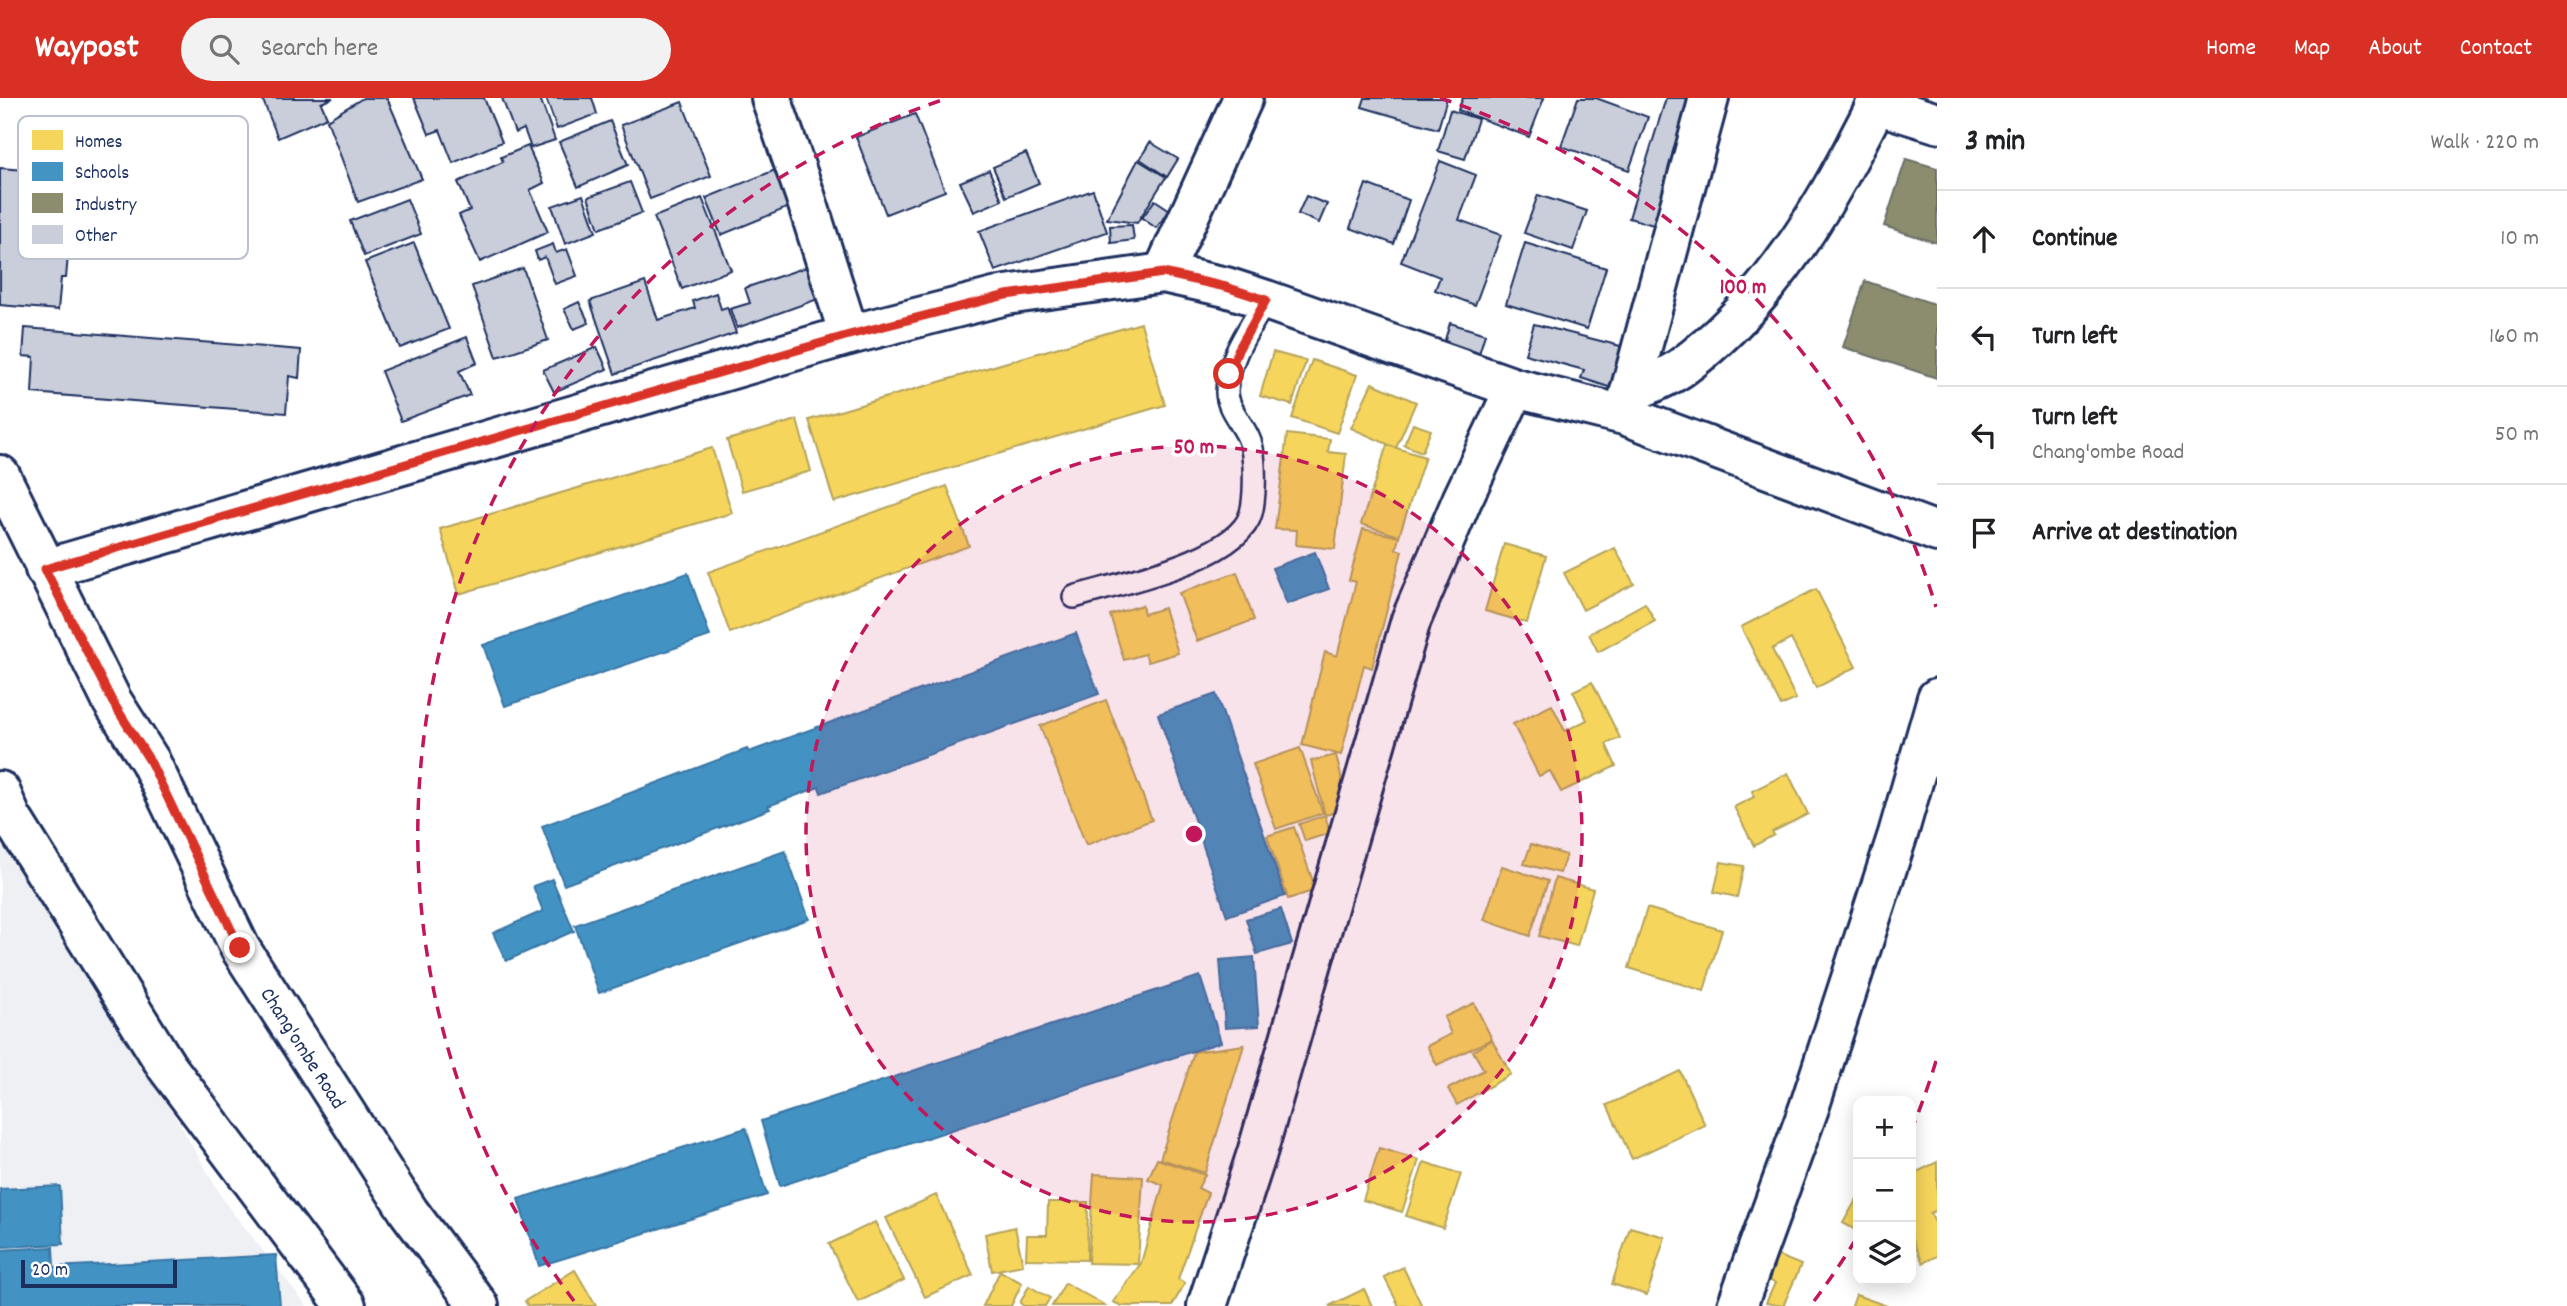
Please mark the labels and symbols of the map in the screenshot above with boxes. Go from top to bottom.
legend [18,116,248,259]
text: Homes [75,130,123,157]
text: Schools [75,161,129,188]
text: Industry [75,193,137,220]
text: Other [75,224,117,251]
text: 100 m [1720,274,1766,304]
route start [1213,358,1244,389]
text: 50 m [1174,434,1214,464]
centre of rings [1182,822,1206,846]
route end [224,932,255,963]
street label: Chang'ombe Road [251,982,351,1116]
scale bar [21,1257,177,1289]

